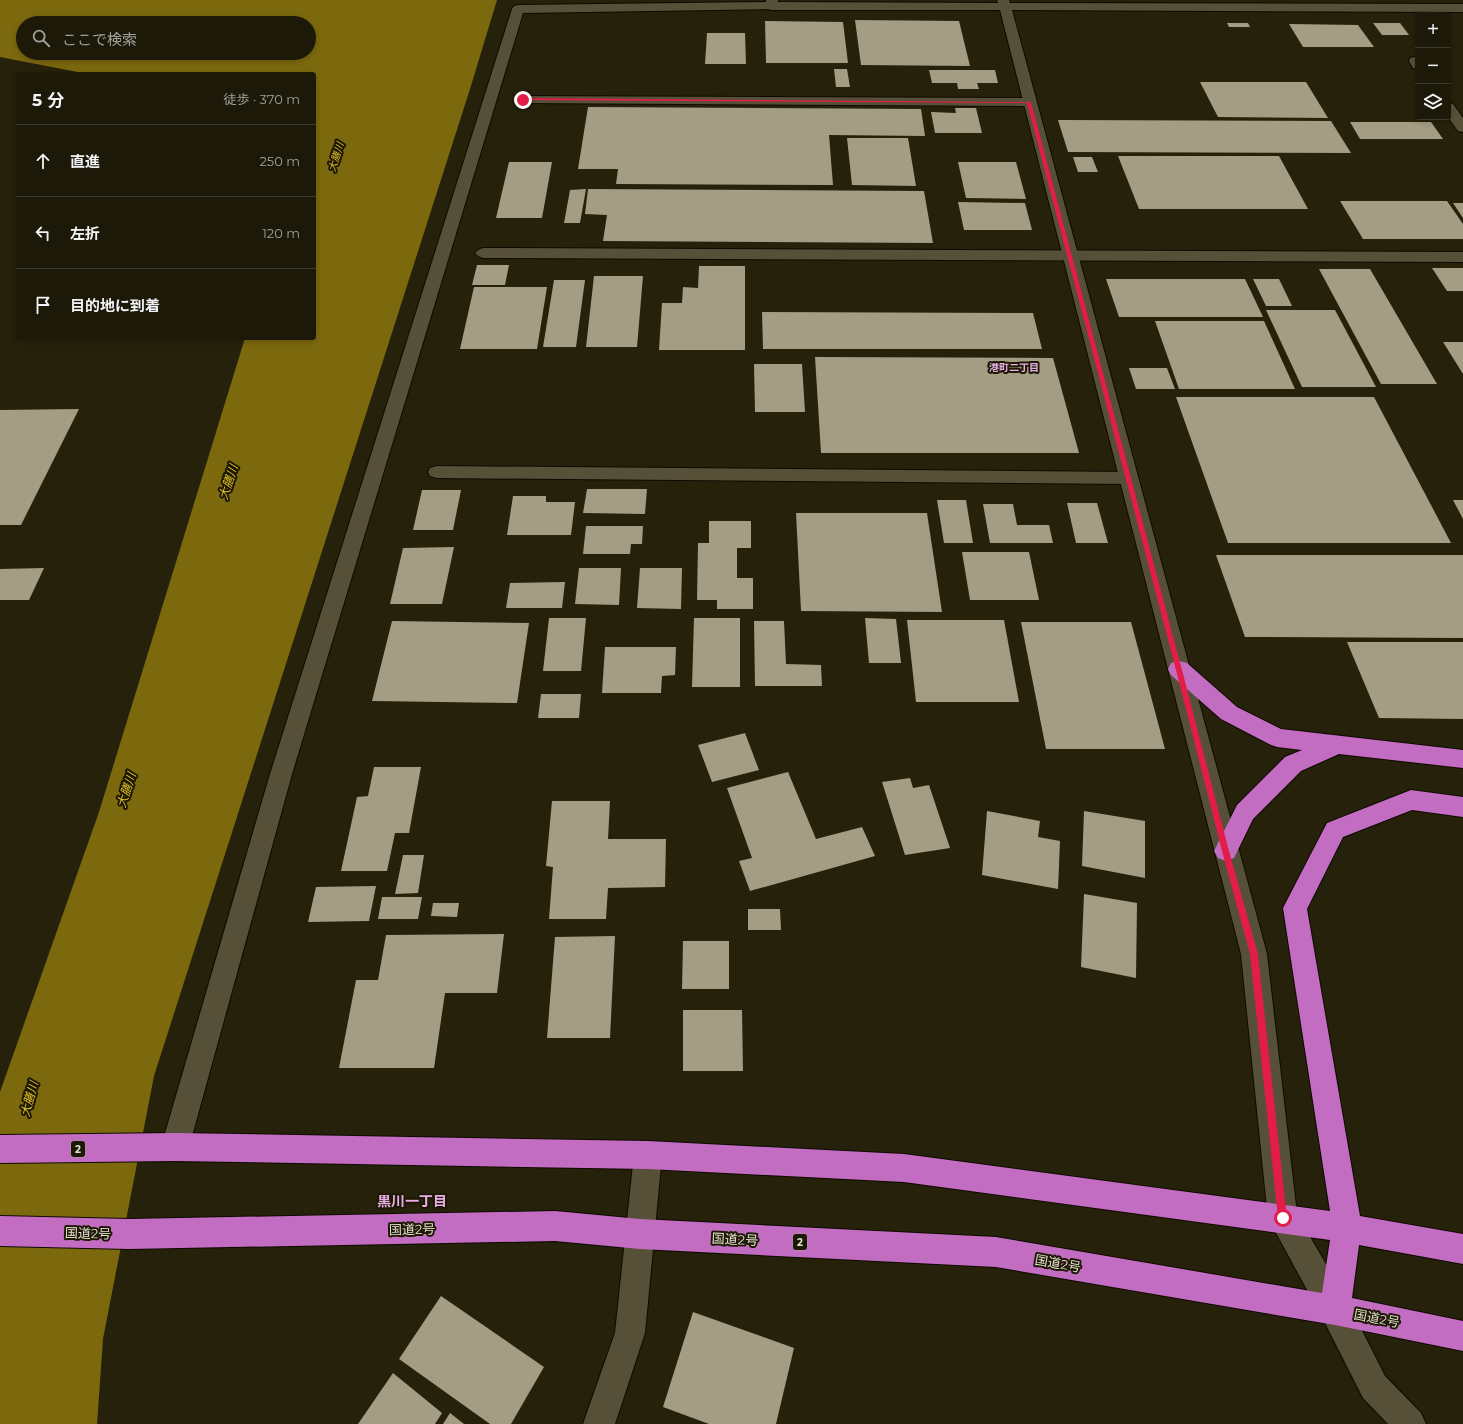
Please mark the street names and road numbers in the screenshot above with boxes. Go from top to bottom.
road number: 2 [71,1141,85,1157]
street label: 国道2号 [389,1221,435,1237]
street label: 国道2号 [65,1224,111,1242]
street label: 国道2号 [711,1230,759,1248]
road number: 2 [793,1234,807,1250]
street label: 国道2号 [1034,1251,1082,1275]
street label: 国道2号 [1353,1306,1401,1330]

